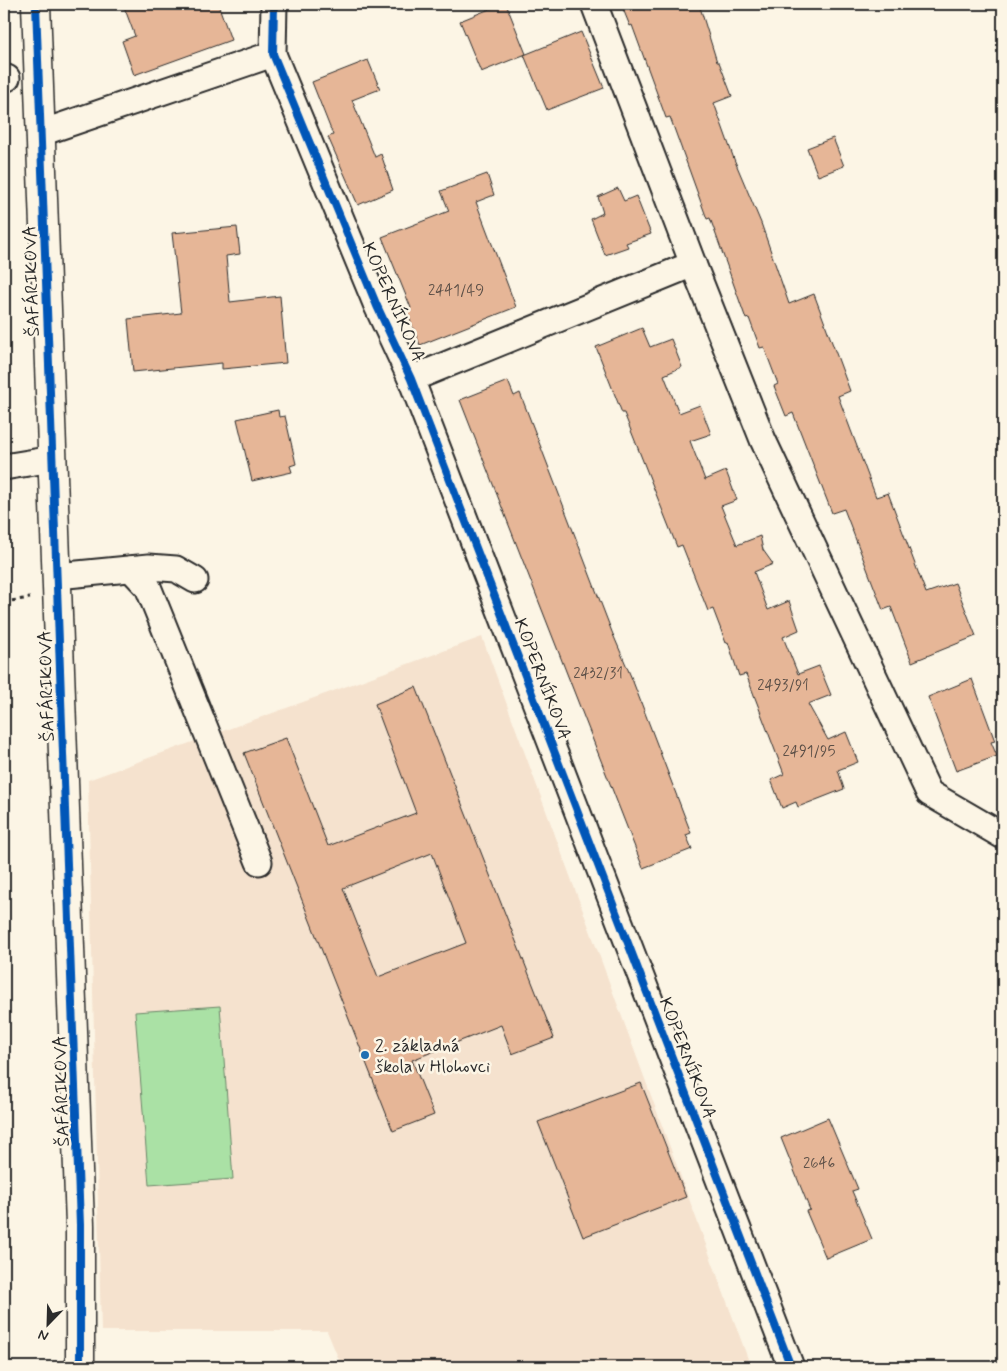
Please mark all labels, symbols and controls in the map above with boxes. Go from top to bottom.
street label: ŠAFÁRIKOVA [18,225,46,337]
street label: KOPERNÍKOVA [356,239,430,366]
house number: 2441/49 [428,281,484,301]
street label: KOPERNÍKOVA [508,615,576,744]
street label: ŠAFÁRIKOVA [33,630,61,742]
house number: 2432/31 [573,664,623,684]
house number: 2493/91 [757,676,809,696]
house number: 2491/95 [783,742,835,762]
street label: KOPERNÍKOVA [653,994,721,1123]
place label: 2. základná škola v Hlohovci [375,1034,490,1079]
street label: ŠAFÁRIKOVA [48,1035,76,1147]
marker: 2. základná škola v Hlohovci [359,1049,371,1061]
house number: 2646 [803,1154,835,1174]
north arrow [22,1298,72,1348]
text: N [36,1325,51,1345]

